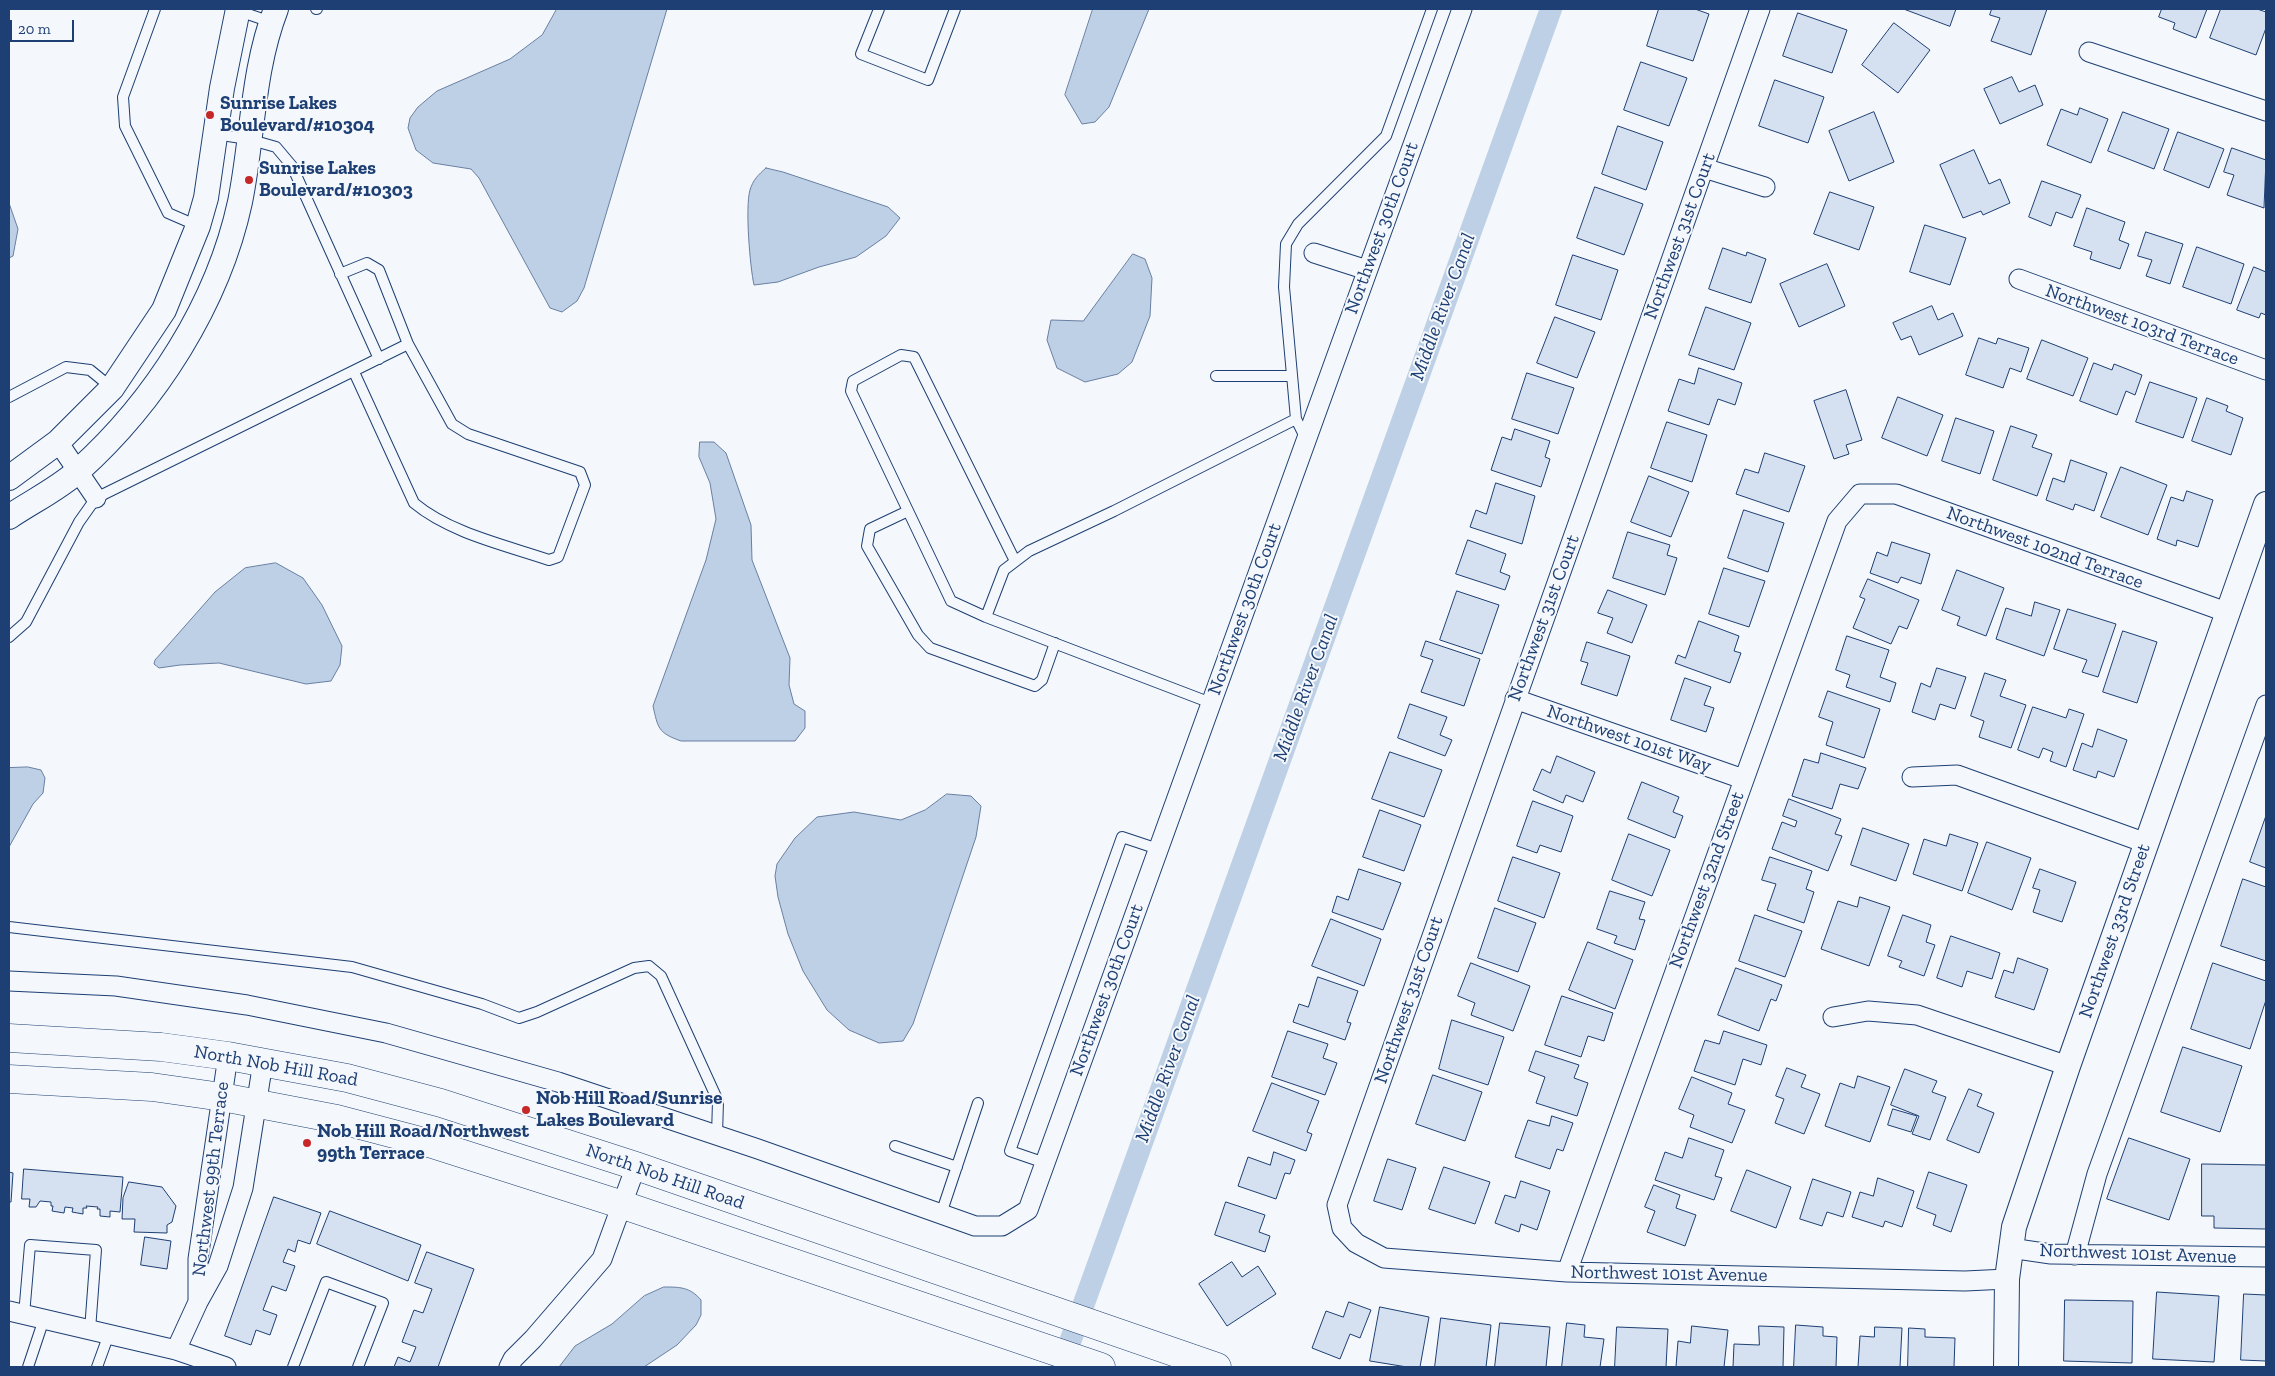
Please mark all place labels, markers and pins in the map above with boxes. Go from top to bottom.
place label: Sunrise Lakes Boulevard/#10304 [220,93,375,137]
marker: Sunrise Lakes Boulevard/#10304 [204,109,216,121]
place label: Sunrise Lakes Boulevard/#10303 [259,158,413,202]
marker: Sunrise Lakes Boulevard/#10303 [243,174,255,186]
place label: Nob Hill Road/Sunrise Lakes Boulevard [536,1088,723,1132]
marker: Nob Hill Road/Sunrise Lakes Boulevard [520,1104,532,1116]
place label: Nob Hill Road/Northwest 99th Terrace [317,1121,529,1165]
marker: Nob Hill Road/Northwest 99th Terrace [301,1137,313,1149]

